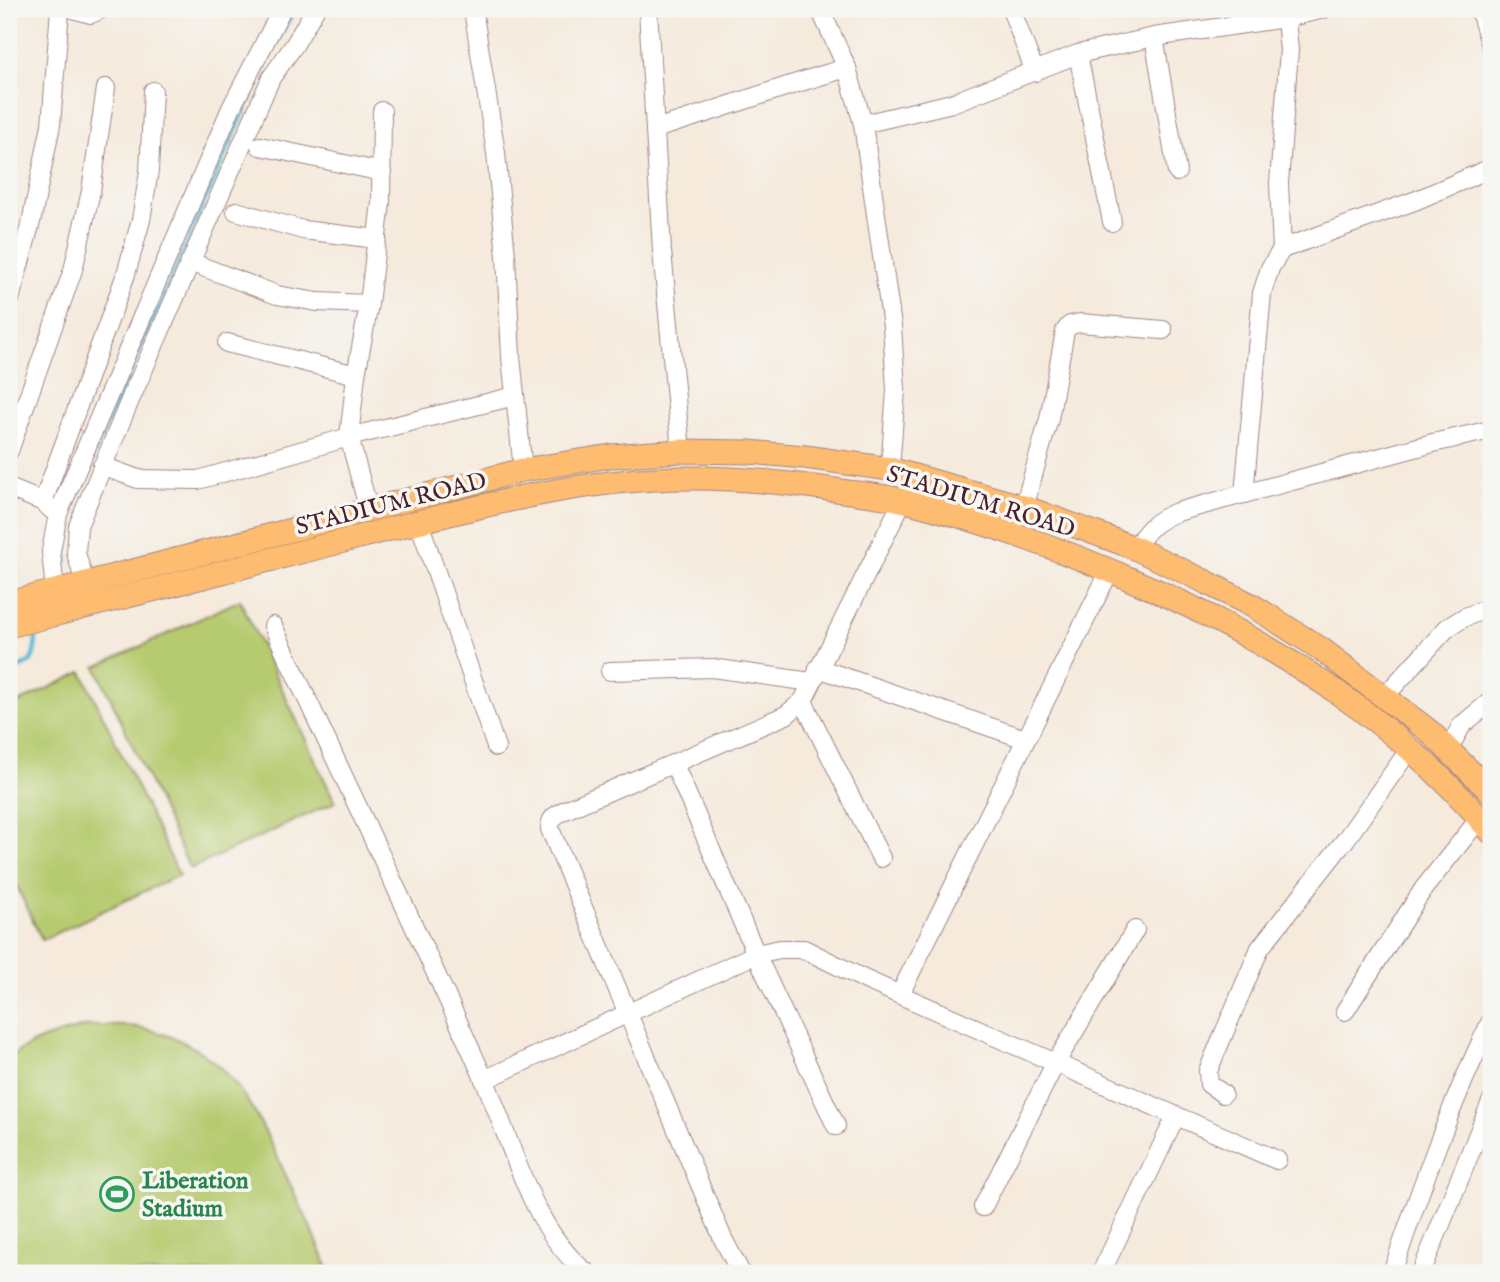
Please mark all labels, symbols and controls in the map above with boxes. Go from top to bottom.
street label: STADIUM ROAD [883,459,1079,546]
street label: STADIUM ROAD [293,466,490,543]
place label: Liberation Stadium [142,1166,249,1225]
sports icon: Liberation Stadium [98,1175,136,1213]

